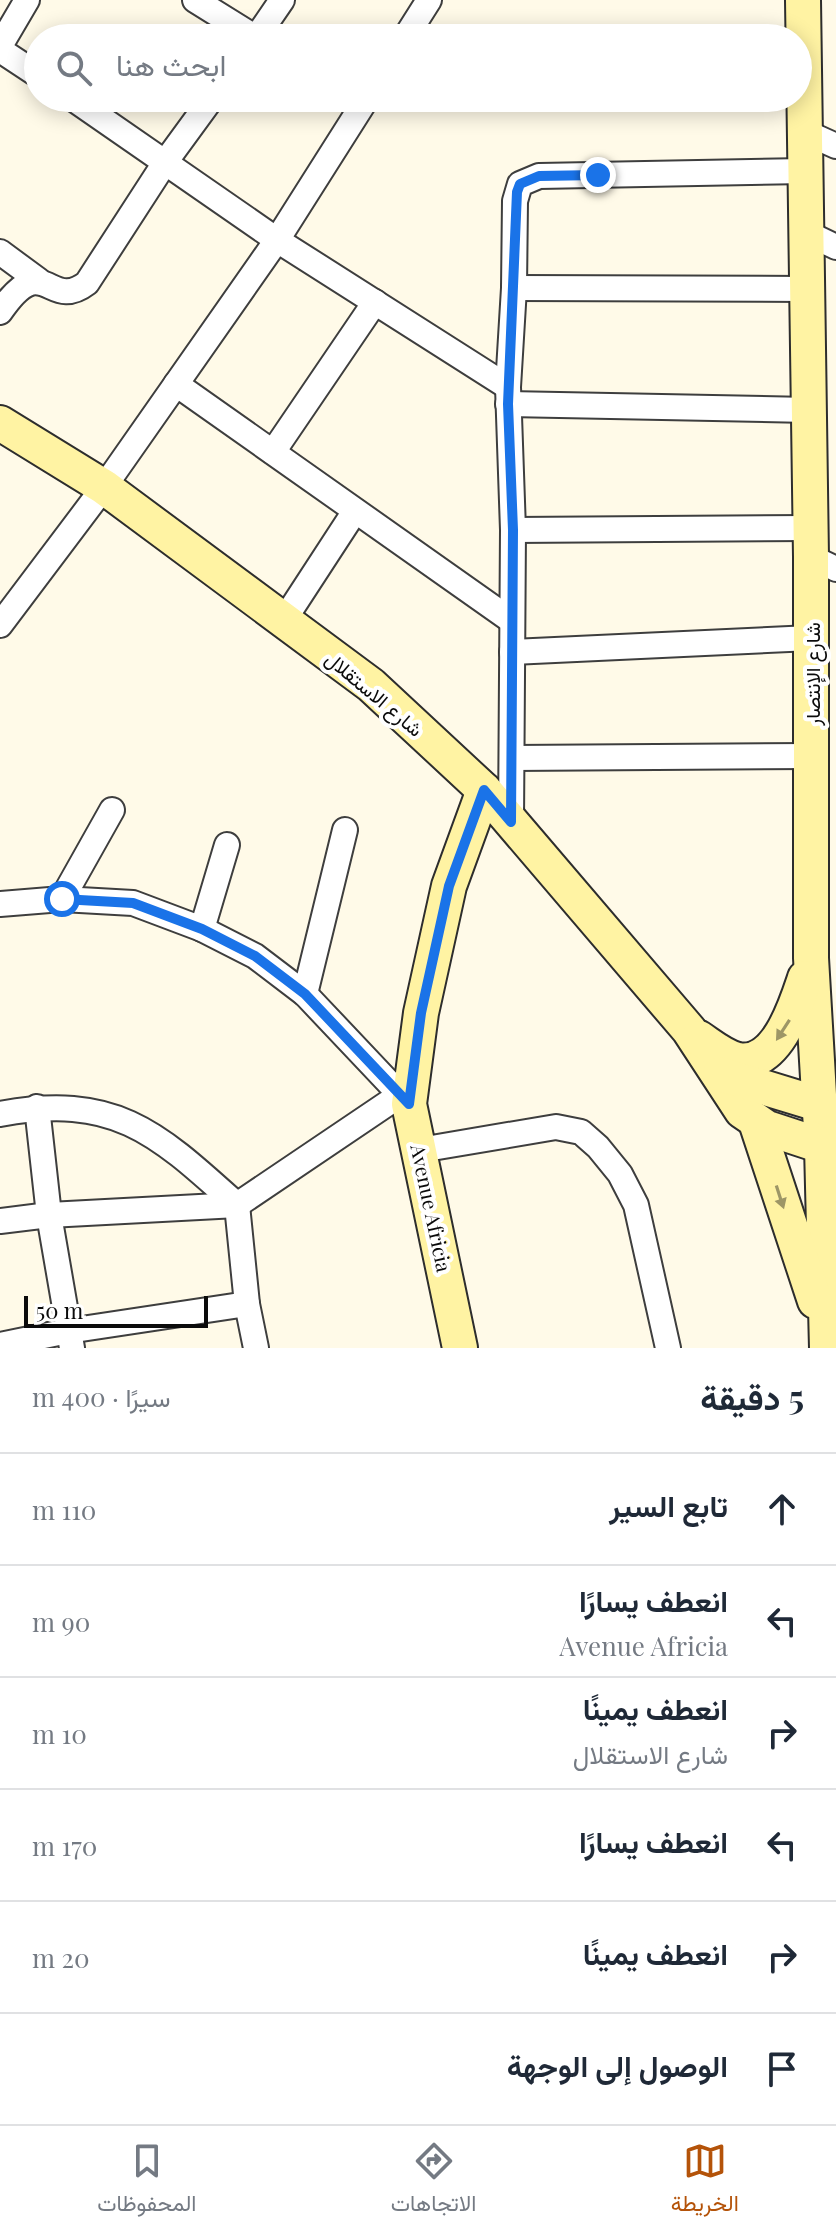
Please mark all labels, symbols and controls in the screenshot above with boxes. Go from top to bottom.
search box [24,24,812,112]
text: ابحث هنا [116,44,226,84]
icon: search [52,46,96,90]
route end [580,157,616,193]
street label: شارع الإنتصار [798,622,827,727]
street label: شارع الاستقلال [319,644,429,743]
route start [44,881,80,917]
one-way arrow [776,1020,791,1041]
street label: Avenue Africia [405,1141,459,1274]
one-way arrow [775,1185,787,1209]
scale bar [24,1292,208,1328]
text: 50 m [36,1295,83,1325]
text: 5 دقيقة [700,1373,804,1419]
text: سيرًا · 400 m [32,1379,171,1414]
text: تابع السير [609,1485,728,1525]
icon: ahead [760,1487,804,1531]
text: 110 m [32,1492,96,1527]
text: انعطف يسارًا [579,1580,728,1620]
icon: left [760,1599,804,1643]
text: 90 m [32,1604,90,1639]
text: Avenue Africia [559,1628,728,1663]
text: انعطف يمينًا [583,1688,728,1728]
icon: right [760,1711,804,1755]
text: 10 m [32,1716,87,1751]
text: شارع الاستقلال [573,1736,728,1771]
text: انعطف يسارًا [579,1821,728,1861]
icon: left [760,1823,804,1867]
text: 170 m [32,1828,97,1863]
text: انعطف يمينًا [583,1933,728,1973]
icon: right [760,1935,804,1979]
text: 20 m [32,1940,90,1975]
text: الوصول إلى الوجهة [507,2045,728,2085]
icon: arrive [760,2047,804,2091]
tab: المحفوظات [97,2139,196,2223]
tab: الاتجاهات [391,2139,476,2223]
tab: الخريطة [671,2139,739,2223]

